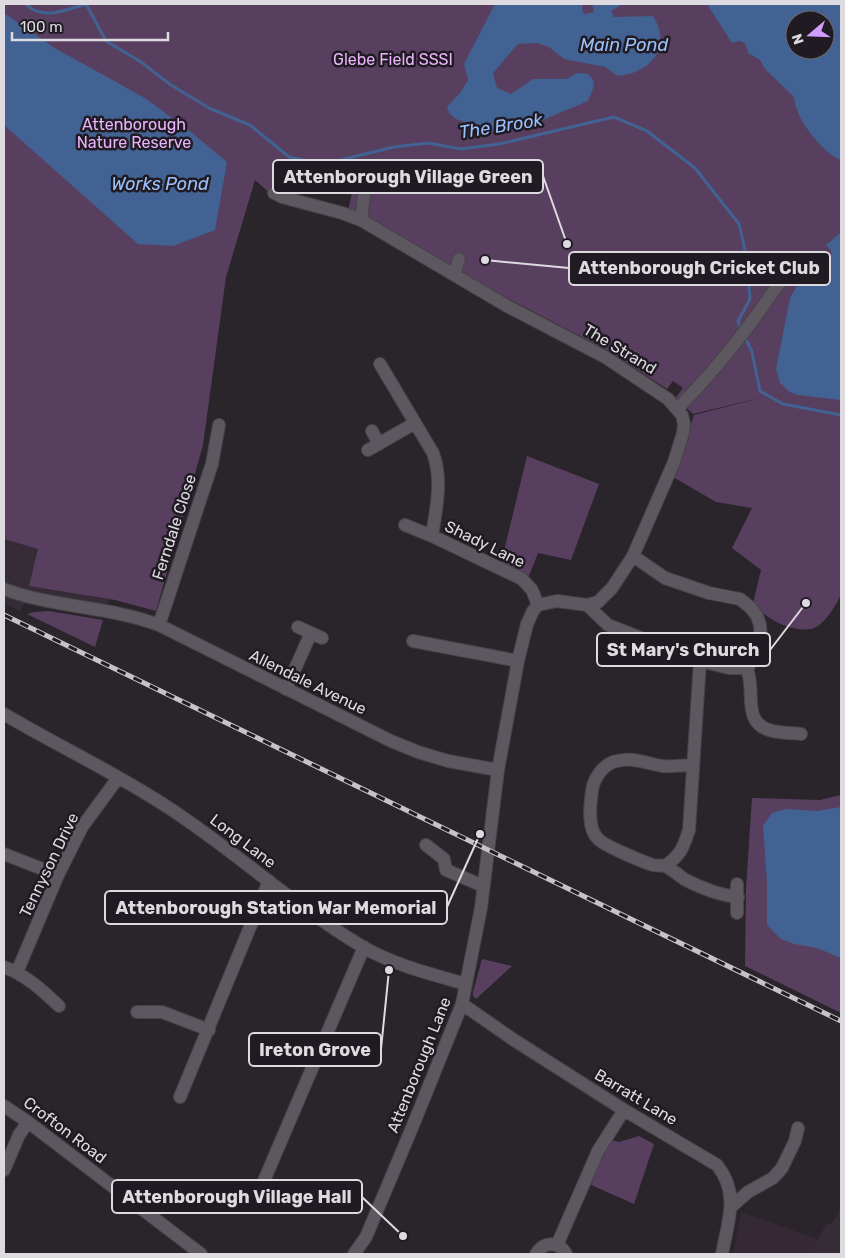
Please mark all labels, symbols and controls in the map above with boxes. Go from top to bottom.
scale bar [12,10,169,42]
north arrow [785,10,835,60]
text: 100 m [20,18,62,36]
text: N [789,32,808,47]
water label: Main Pond [580,34,668,56]
park label: Glebe Field SSSI [333,50,453,69]
water label: The Brook [458,108,545,143]
park label: Attenborough Nature Reserve [77,115,191,152]
callout: Attenborough Village Green [273,160,543,193]
text: Attenborough Village Green [283,166,533,188]
water label: Works Pond [111,173,209,195]
callout: Attenborough Cricket Club [569,252,830,285]
text: Attenborough Cricket Club [578,257,820,279]
street label: The Strand [580,320,660,378]
street label: Ferndale Close [148,472,200,582]
street label: Shady Lane [442,516,528,572]
callout: St Mary's Church [597,633,770,666]
text: St Mary's Church [607,639,759,661]
street label: Allendale Avenue [246,645,370,719]
street label: Tennyson Drive [16,810,83,920]
street label: Long Lane [206,810,280,872]
callout: Attenborough Station War Memorial [105,891,447,924]
text: Attenborough Station War Memorial [115,897,437,919]
street label: Attenborough Lane [383,994,455,1136]
callout: Ireton Grove [249,1033,381,1066]
text: Ireton Grove [259,1039,371,1061]
street label: Barratt Lane [591,1065,681,1129]
street label: Crofton Road [20,1093,110,1167]
callout: Attenborough Village Hall [112,1180,362,1213]
text: Attenborough Village Hall [122,1186,352,1208]

